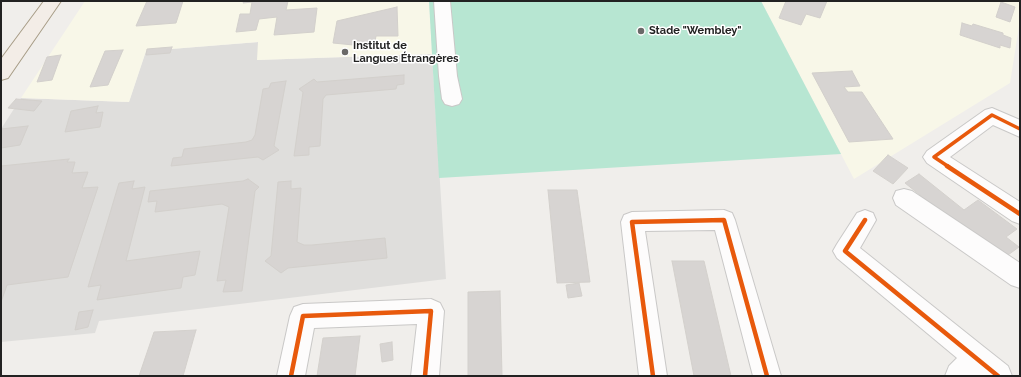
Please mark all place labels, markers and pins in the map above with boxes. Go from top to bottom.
place label: Stade "Wembley" [649,24,742,38]
marker: Stade "Wembley" [636,26,646,36]
place label: Institut de Langues Étrangères [353,39,459,65]
marker: Institut de Langues Étrangères [340,47,350,57]

